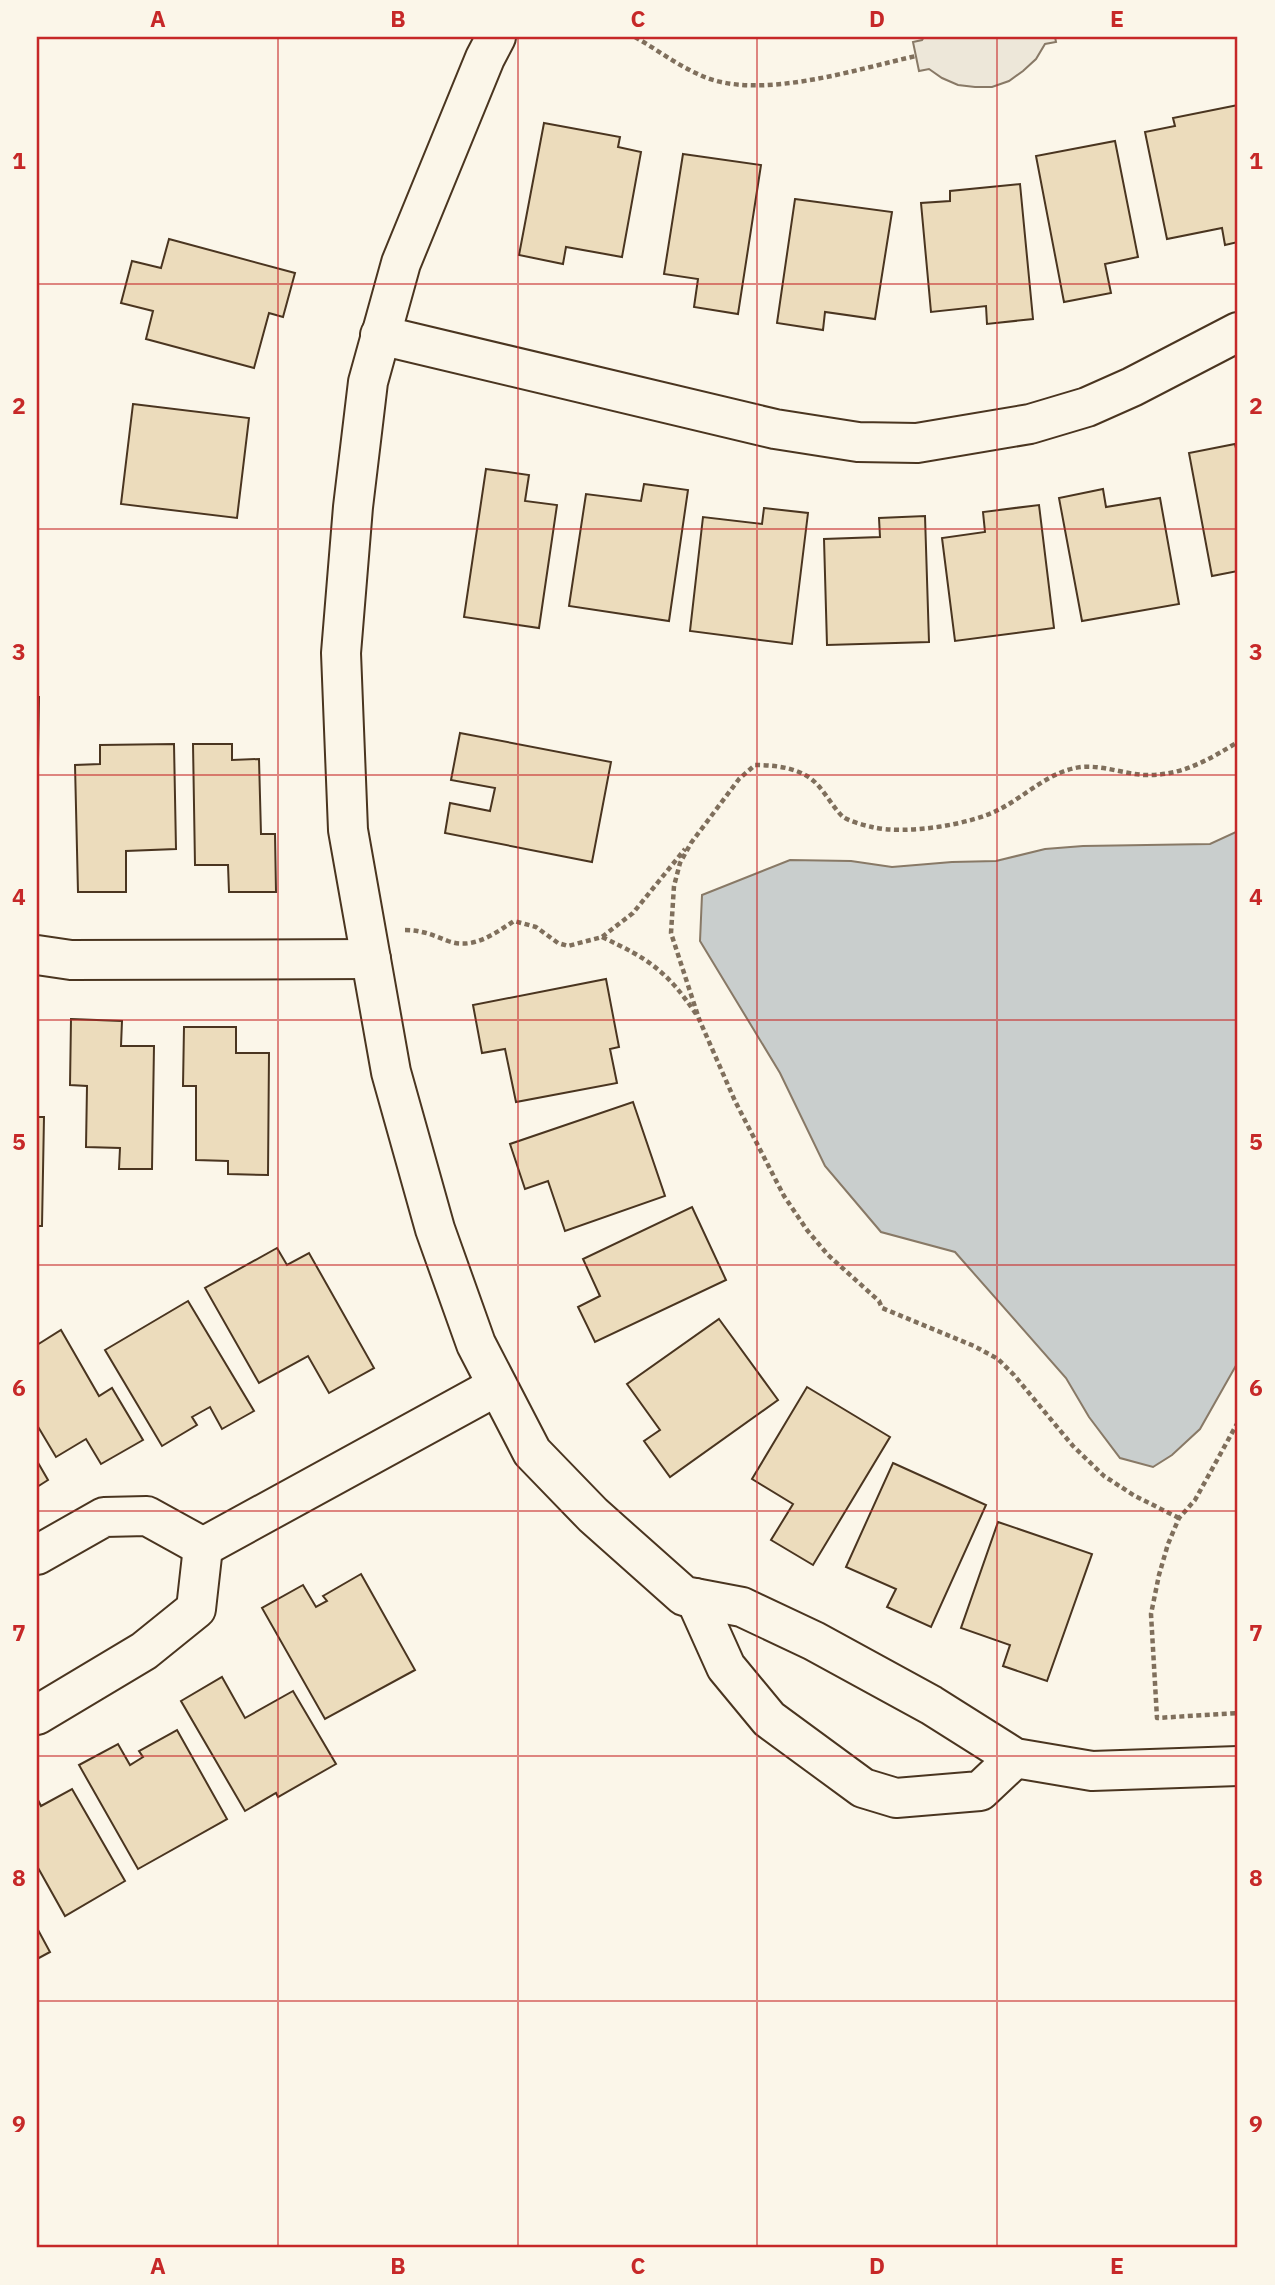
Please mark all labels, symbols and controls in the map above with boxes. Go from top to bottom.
text: A [150,3,166,33]
text: B [390,3,406,33]
text: C [631,3,646,33]
text: D [869,3,885,33]
text: E [1110,3,1124,33]
text: 1 [12,145,26,175]
text: 1 [1249,145,1263,175]
text: 2 [12,390,26,420]
text: 2 [1249,390,1263,420]
text: 3 [12,636,26,666]
text: 3 [1249,636,1263,666]
text: 4 [12,881,26,911]
text: 4 [1249,881,1263,911]
text: 5 [12,1126,26,1156]
text: 5 [1249,1126,1263,1156]
text: 6 [12,1372,26,1402]
text: 6 [1249,1372,1263,1402]
text: 7 [12,1617,26,1647]
text: 7 [1249,1617,1263,1647]
text: 8 [12,1862,26,1892]
text: 8 [1249,1862,1263,1892]
text: 9 [12,2108,26,2138]
text: 9 [1249,2108,1263,2138]
text: A [150,2250,166,2280]
text: B [390,2250,406,2280]
text: C [631,2250,646,2280]
text: D [869,2250,885,2280]
text: E [1110,2250,1124,2280]

